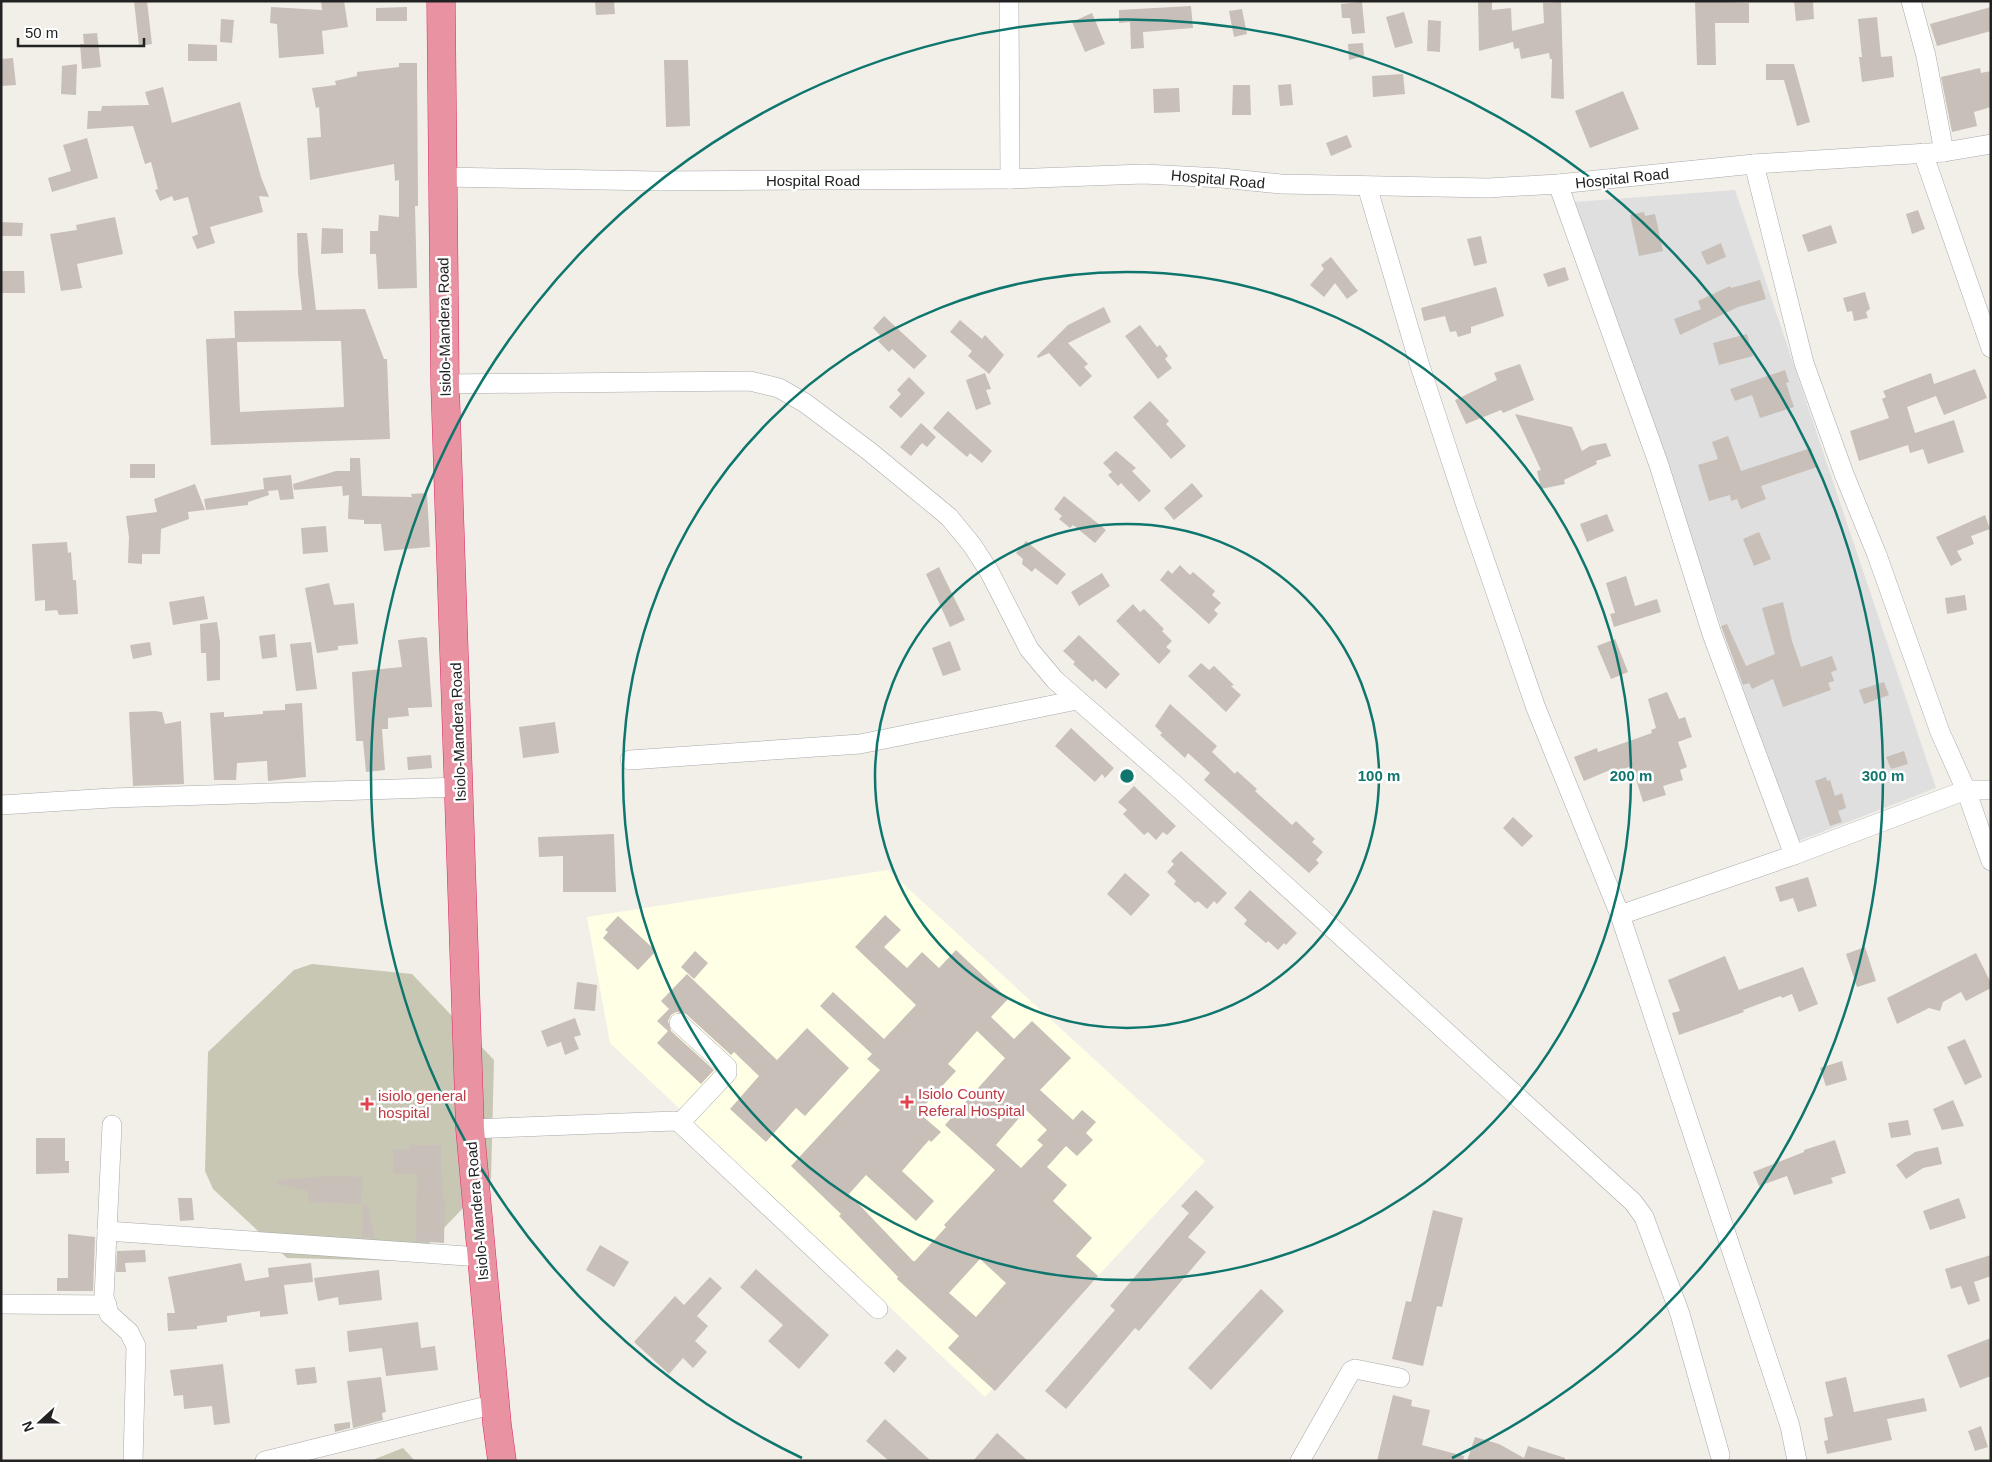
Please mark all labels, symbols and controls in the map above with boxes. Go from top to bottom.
scale bar [18,15,144,47]
text: 50 m [25,24,58,41]
street label: Hospital Road [1574,165,1670,191]
street label: Hospital Road [1170,166,1266,192]
street label: Hospital Road [766,172,860,189]
street label: Isiolo-Mandera Road [434,257,454,397]
street label: Isiolo-Mandera Road [447,662,469,802]
centre of rings [1118,767,1136,785]
text: 100 m [1358,767,1400,784]
text: 200 m [1610,767,1652,784]
text: 300 m [1862,767,1904,784]
place label: Isiolo County Referal Hospital [918,1085,1025,1119]
place label: isiolo general hospital [378,1087,466,1121]
marker: Isiolo County Referal Hospital [900,1095,914,1109]
marker: isiolo general hospital [360,1097,374,1111]
street label: Isiolo-Mandera Road [462,1141,492,1281]
north arrow [15,1397,65,1447]
text: N [19,1419,37,1434]

